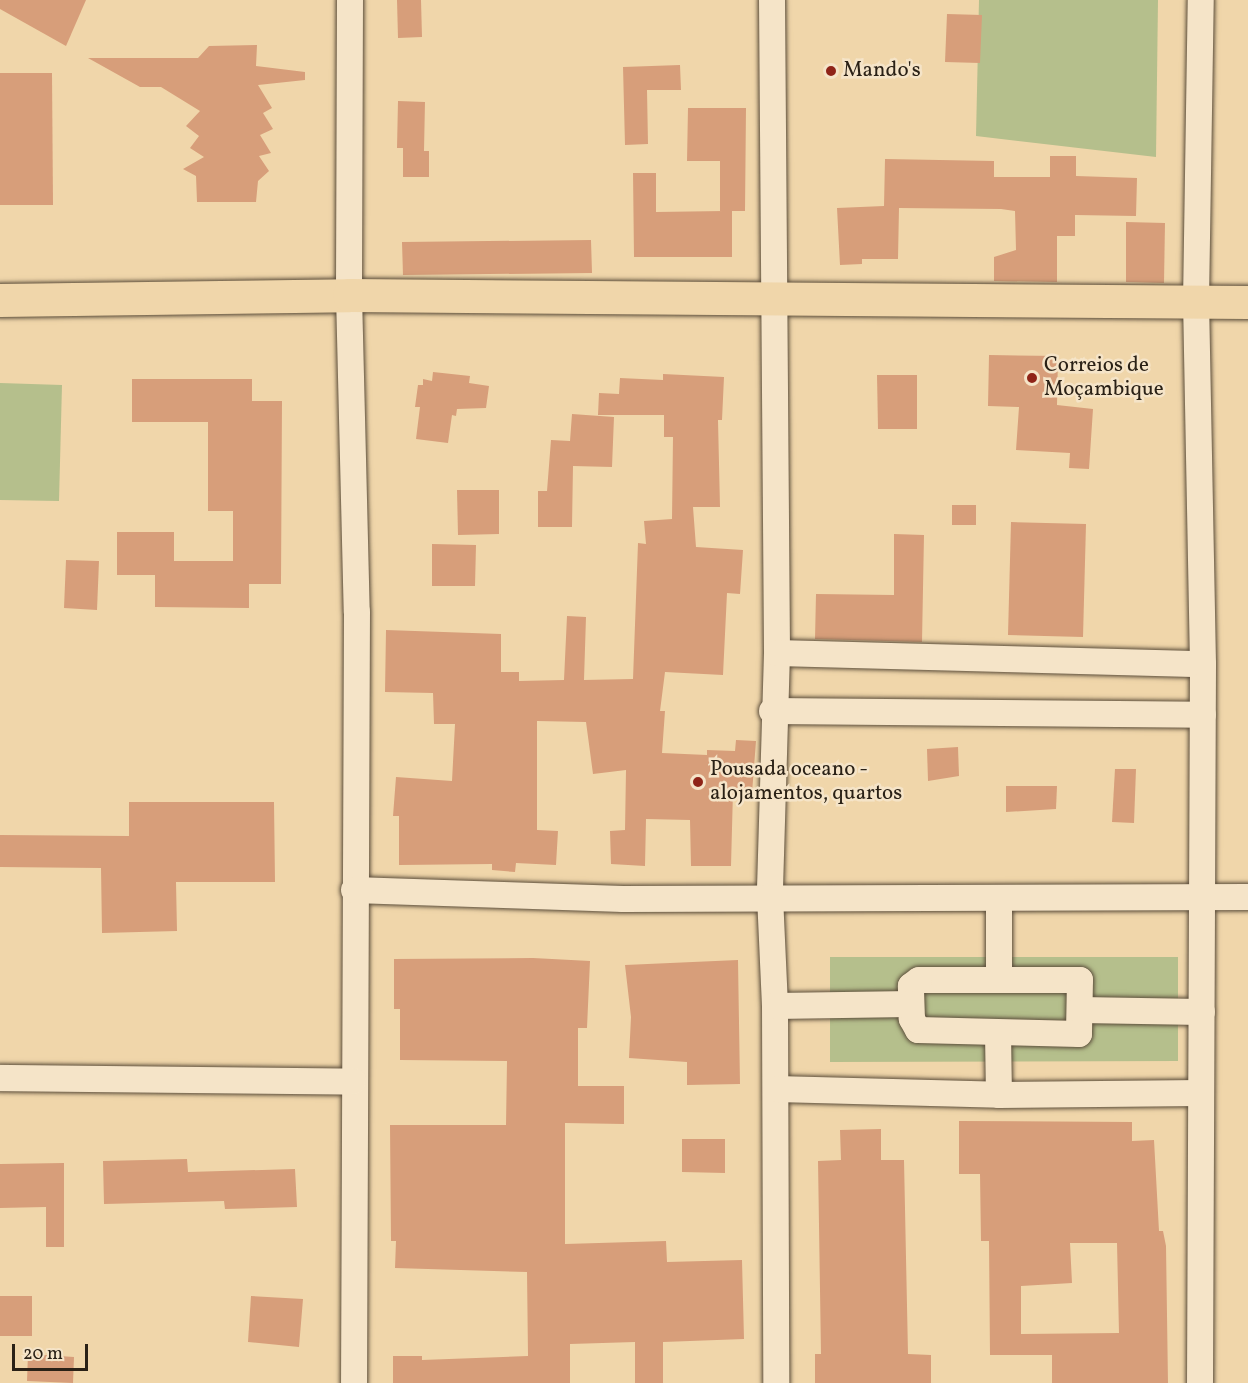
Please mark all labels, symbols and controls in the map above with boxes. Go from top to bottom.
place label: Mando's [843,58,921,84]
marker: Mando's [824,64,838,78]
place label: Correios de Moçambique [1044,353,1164,403]
marker: Correios de Moçambique [1025,371,1039,385]
place label: Pousada oceano - alojamentos, quartos [710,757,902,807]
marker: Pousada oceano - alojamentos, quartos [691,775,705,789]
scale bar [15,1332,92,1370]
text: 20 m [23,1342,63,1367]

